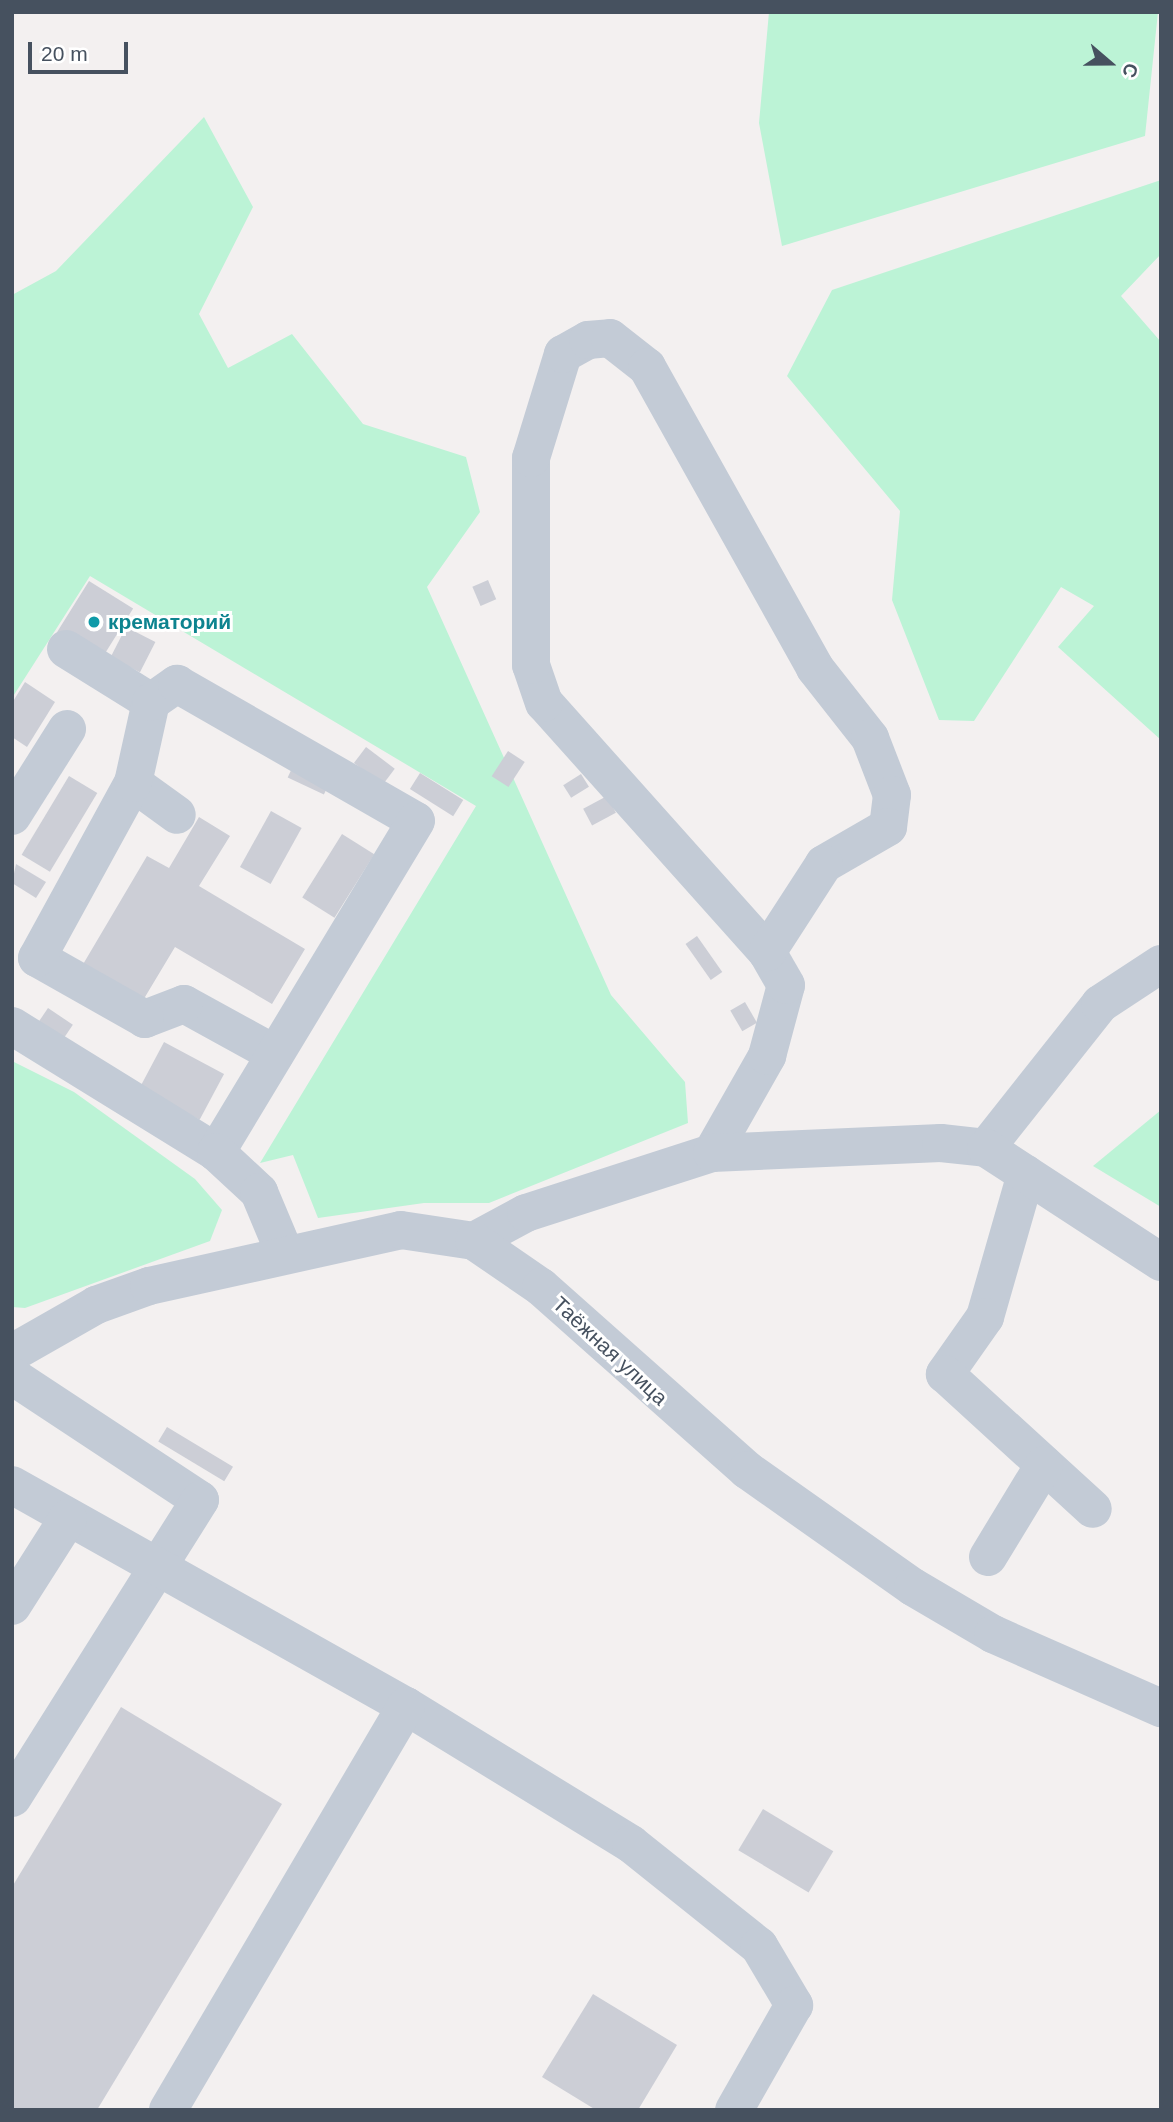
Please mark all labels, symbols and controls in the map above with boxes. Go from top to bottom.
scale bar [32,28,131,72]
north arrow [1075,28,1145,98]
text: 20 m [41,42,88,65]
text: С [1118,60,1142,80]
place label: крематорий [108,609,231,635]
marker: крематорий [86,614,102,630]
street label: Таёжная улица [547,1291,673,1411]

